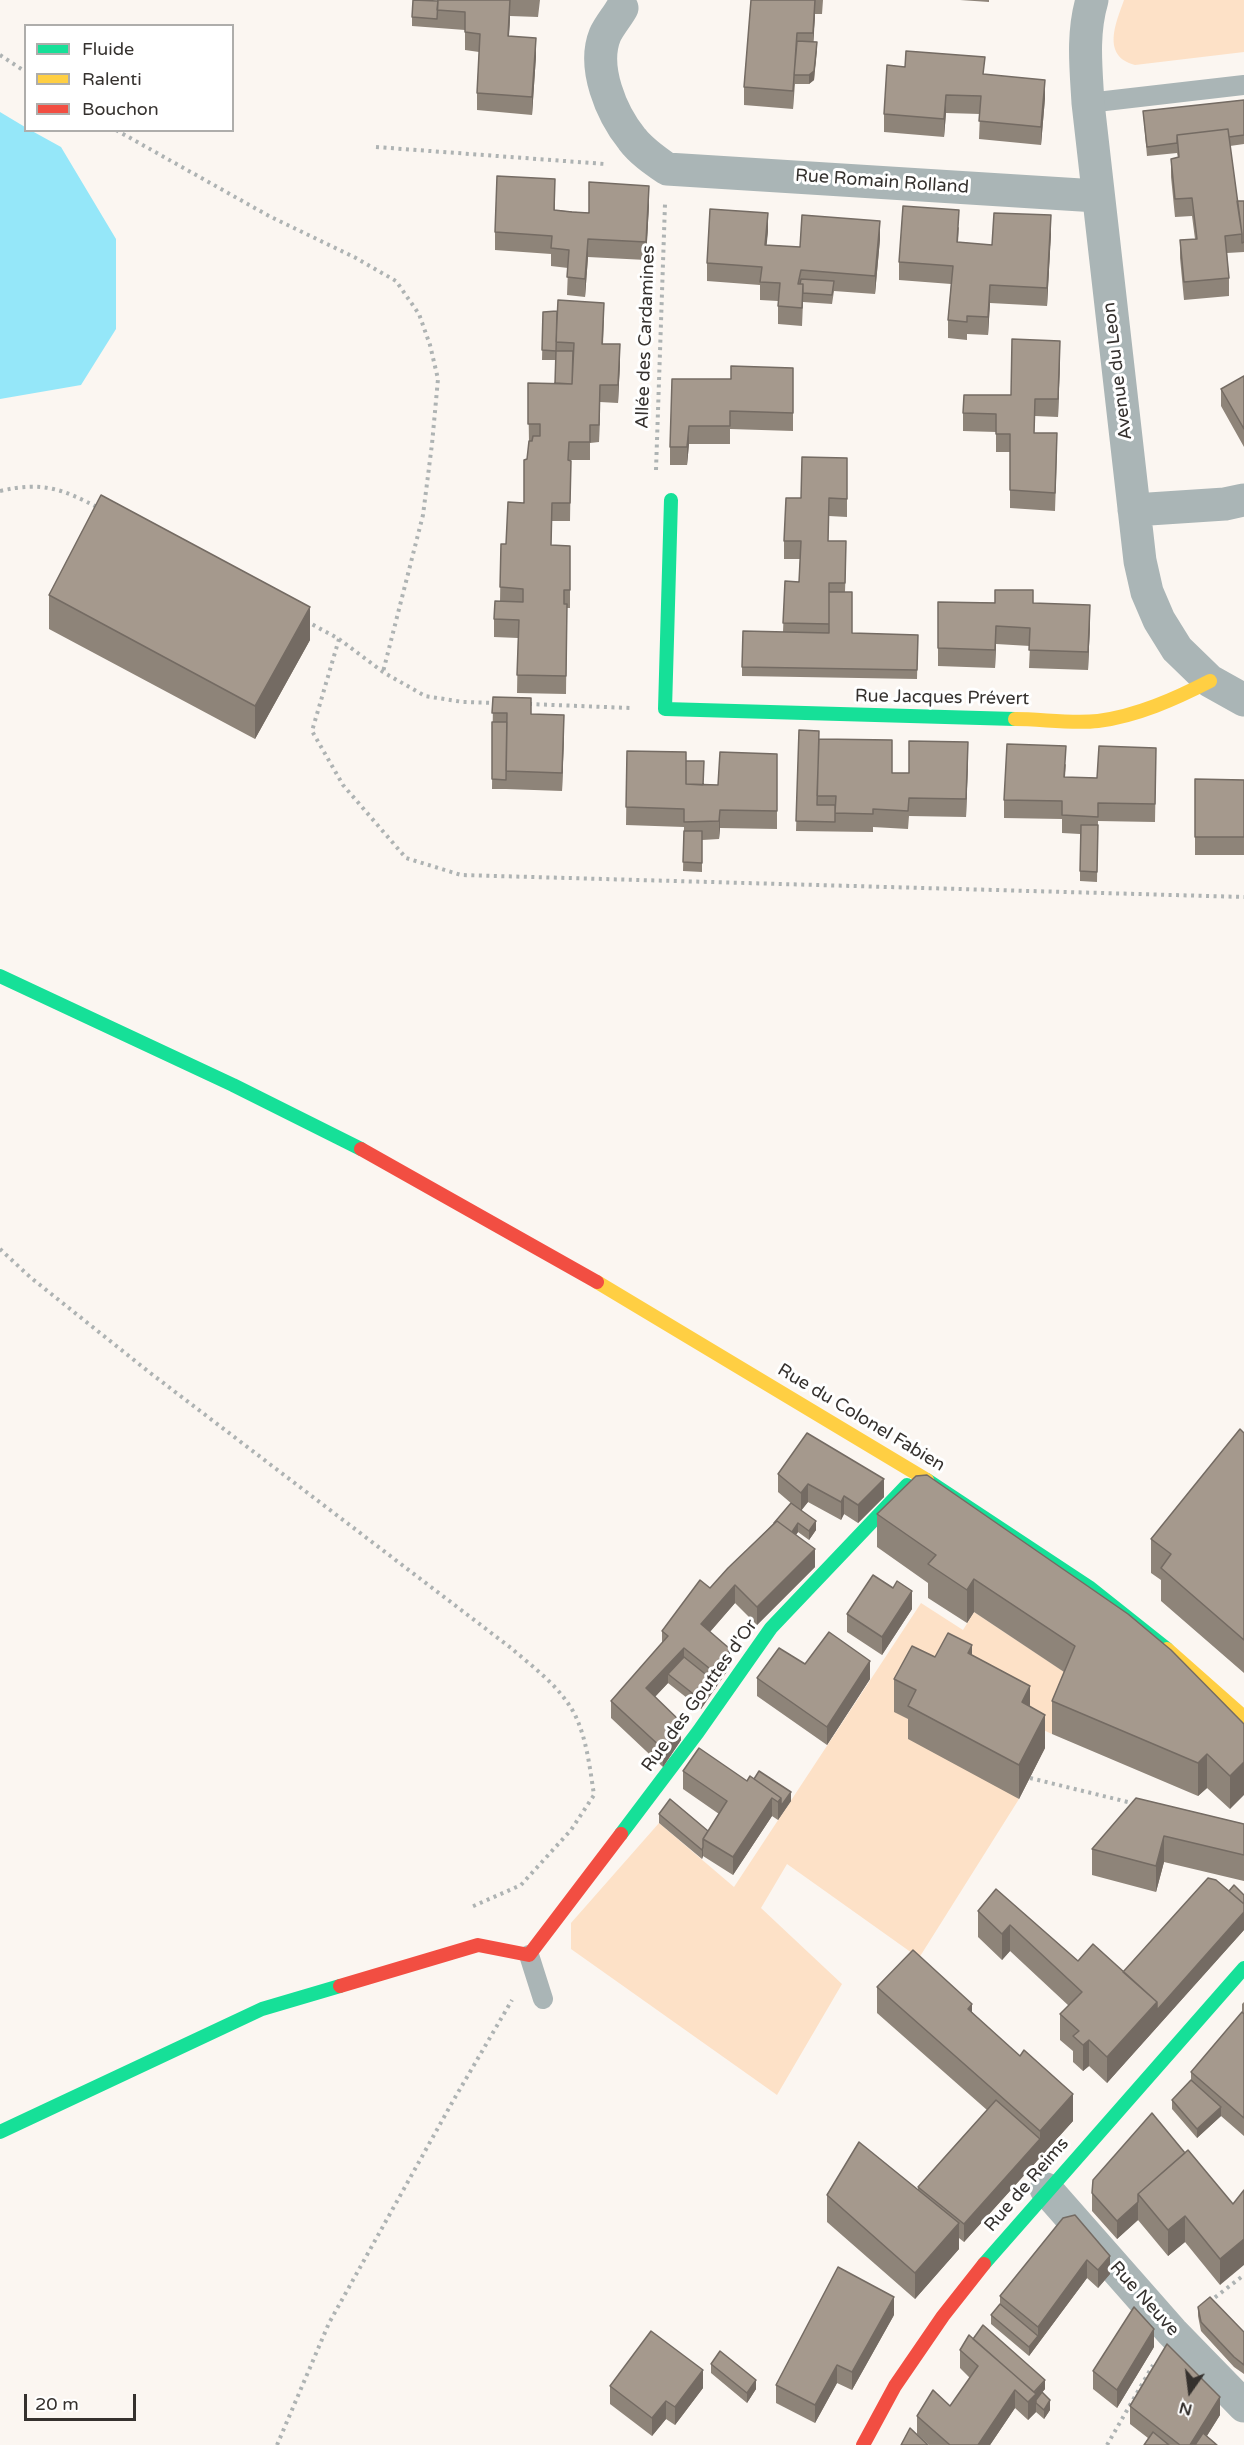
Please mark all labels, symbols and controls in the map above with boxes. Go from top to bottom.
legend [24,24,234,132]
text: Fluide [82,38,134,60]
text: Ralenti [82,68,142,90]
text: Bouchon [82,98,159,120]
street label: Rue Romain Rolland [794,165,970,199]
street label: Allée des Cardamines [632,245,660,429]
street label: Avenue du Leon [1099,301,1137,441]
street label: Rue Jacques Prévert [855,686,1029,710]
street label: Rue du Colonel Fabien [773,1359,949,1477]
street label: Rue des Gouttes d'Or [638,1616,762,1776]
street label: Rue de Reims [980,2134,1074,2236]
street label: Rue Neuve [1105,2257,1183,2341]
north arrow [1160,2361,1220,2421]
scale bar [27,2382,140,2420]
text: 20 m [35,2393,79,2415]
text: N [1177,2397,1194,2420]

